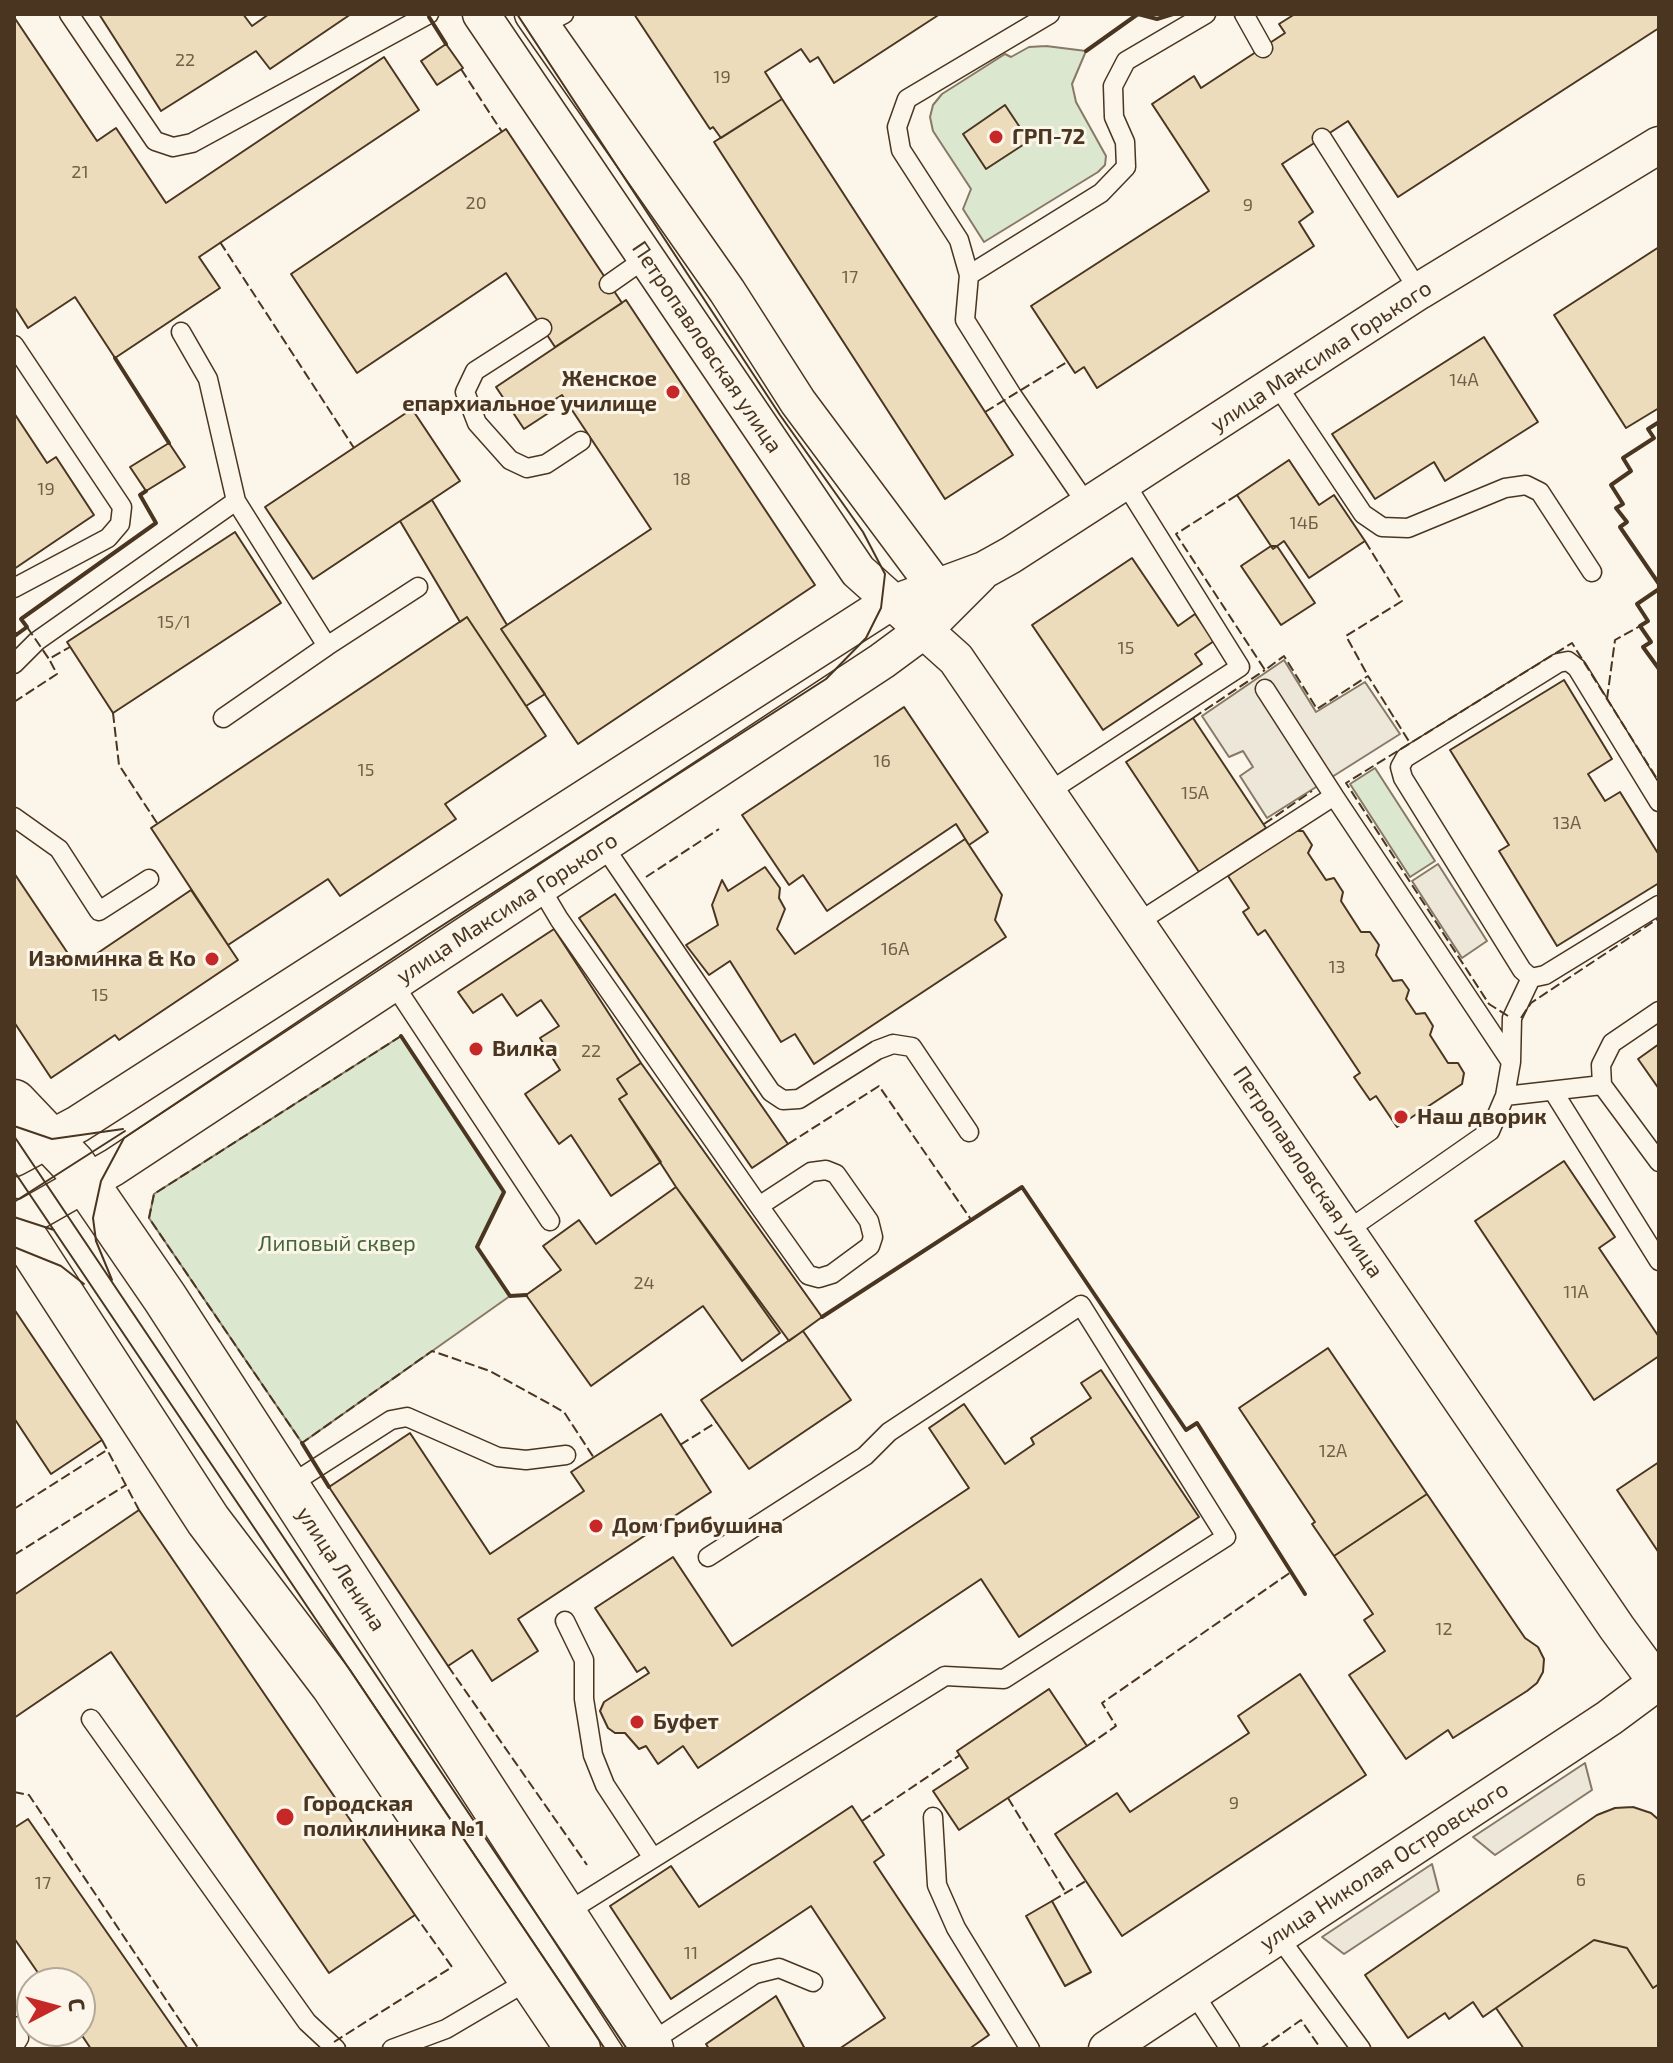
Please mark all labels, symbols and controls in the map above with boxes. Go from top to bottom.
house number: 22 [175,49,195,71]
house number: 19 [713,66,731,88]
place label: ГРП-72 [1012,124,1085,150]
marker: ГРП-72 [987,128,1005,146]
house number: 21 [71,161,89,183]
house number: 20 [466,192,486,214]
house number: 9 [1243,194,1253,216]
street label: Петропавловская улица [626,236,788,458]
house number: 17 [842,266,858,288]
street label: улица Максима Горького [1206,275,1436,437]
place label: Женское епархиальное училище [402,366,657,418]
house number: 14А [1449,369,1479,391]
marker: Женское епархиальное училище [664,383,682,401]
house number: 18 [673,468,691,490]
house number: 19 [37,478,55,500]
house number: 14Б [1289,512,1319,534]
house number: 15/1 [157,611,191,633]
house number: 15 [1118,637,1134,659]
house number: 16 [873,750,891,772]
house number: 15 [358,759,374,781]
house number: 15А [1181,782,1209,804]
house number: 13А [1553,812,1581,834]
street label: улица Максима Горького [392,827,622,989]
house number: 16А [881,938,909,960]
place label: Изюминка & Ко [28,946,196,972]
marker: Изюминка & Ко [203,950,221,968]
house number: 13 [1328,956,1346,978]
house number: 15 [92,984,108,1006]
place label: Вилка [492,1036,558,1062]
marker: Вилка [467,1040,485,1058]
house number: 22 [581,1040,601,1062]
street label: Петропавловская улица [1227,1061,1389,1283]
place label: Наш дворик [1417,1104,1547,1130]
marker: Наш дворик [1392,1108,1410,1126]
park label: Липовый сквер [258,1231,416,1257]
house number: 24 [633,1272,655,1294]
house number: 11А [1563,1281,1589,1303]
house number: 12А [1319,1440,1347,1462]
street label: улица Ленина [291,1502,391,1636]
place label: Дом Грибушина [612,1513,783,1539]
marker: Дом Грибушина [587,1517,605,1535]
house number: 12 [1435,1618,1453,1640]
place label: Буфет [653,1709,719,1735]
marker: Буфет [628,1713,646,1731]
street label: улица Николая Островского [1255,1776,1513,1956]
place label: Городская поликлиника №1 [303,1791,485,1842]
house number: 9 [1229,1792,1239,1814]
marker: Городская поликлиника №1 [274,1806,296,1828]
house number: 6 [1576,1869,1586,1891]
house number: 17 [35,1872,51,1894]
house number: 11 [684,1942,698,1964]
north arrow [16,1967,96,2047]
text: С [64,1997,91,2012]

